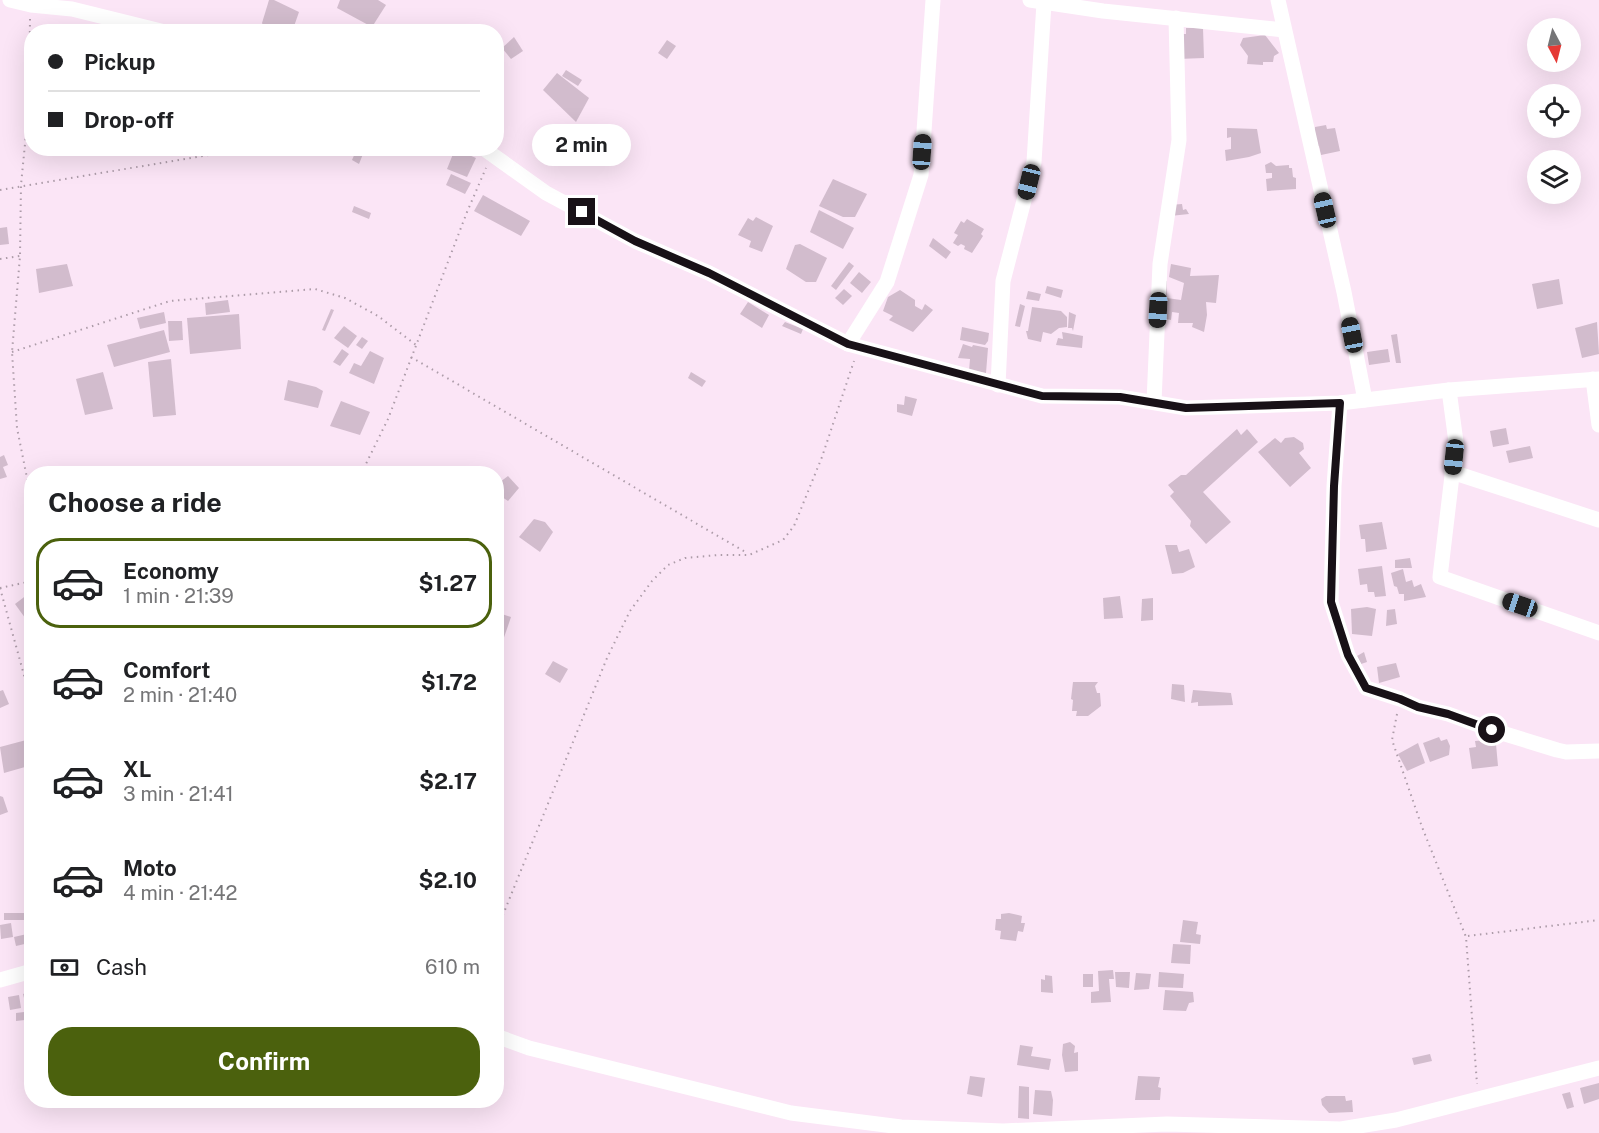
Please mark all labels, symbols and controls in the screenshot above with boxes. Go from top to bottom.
north arrow [1527,18,1581,72]
map controls [1527,18,1581,204]
text: Pickup [84,49,155,75]
button: locate [1527,84,1581,138]
text: Drop-off [84,107,174,133]
callout: 2 min [532,125,632,167]
text: 2 min [555,133,608,157]
car [912,133,932,171]
button: layers [1527,150,1581,204]
car [1016,162,1042,202]
car [1312,190,1338,230]
route end [568,198,595,225]
car [1148,292,1168,328]
car [1340,316,1364,354]
car [1443,438,1465,476]
text: Choose a ride [48,486,222,518]
icon: car [51,556,105,610]
text: Economy [123,558,219,584]
text: $1.27 [419,570,477,596]
text: 1 min · 21:39 [123,584,234,608]
car [1500,591,1540,619]
icon: car [51,655,105,709]
text: Comfort [123,657,210,683]
text: $1.72 [421,669,477,695]
text: 2 min · 21:40 [123,683,237,707]
route start [1478,716,1505,743]
icon: car [51,754,105,808]
text: XL [123,756,151,782]
text: $2.17 [419,768,477,794]
text: 3 min · 21:41 [123,782,234,806]
icon: car [51,853,105,907]
text: Moto [123,855,177,881]
text: $2.10 [419,867,477,893]
text: 4 min · 21:42 [123,881,237,905]
icon: cash [48,951,81,984]
text: Cash [96,954,147,980]
text: 610 m [425,955,480,979]
button: Confirm [48,1027,480,1096]

